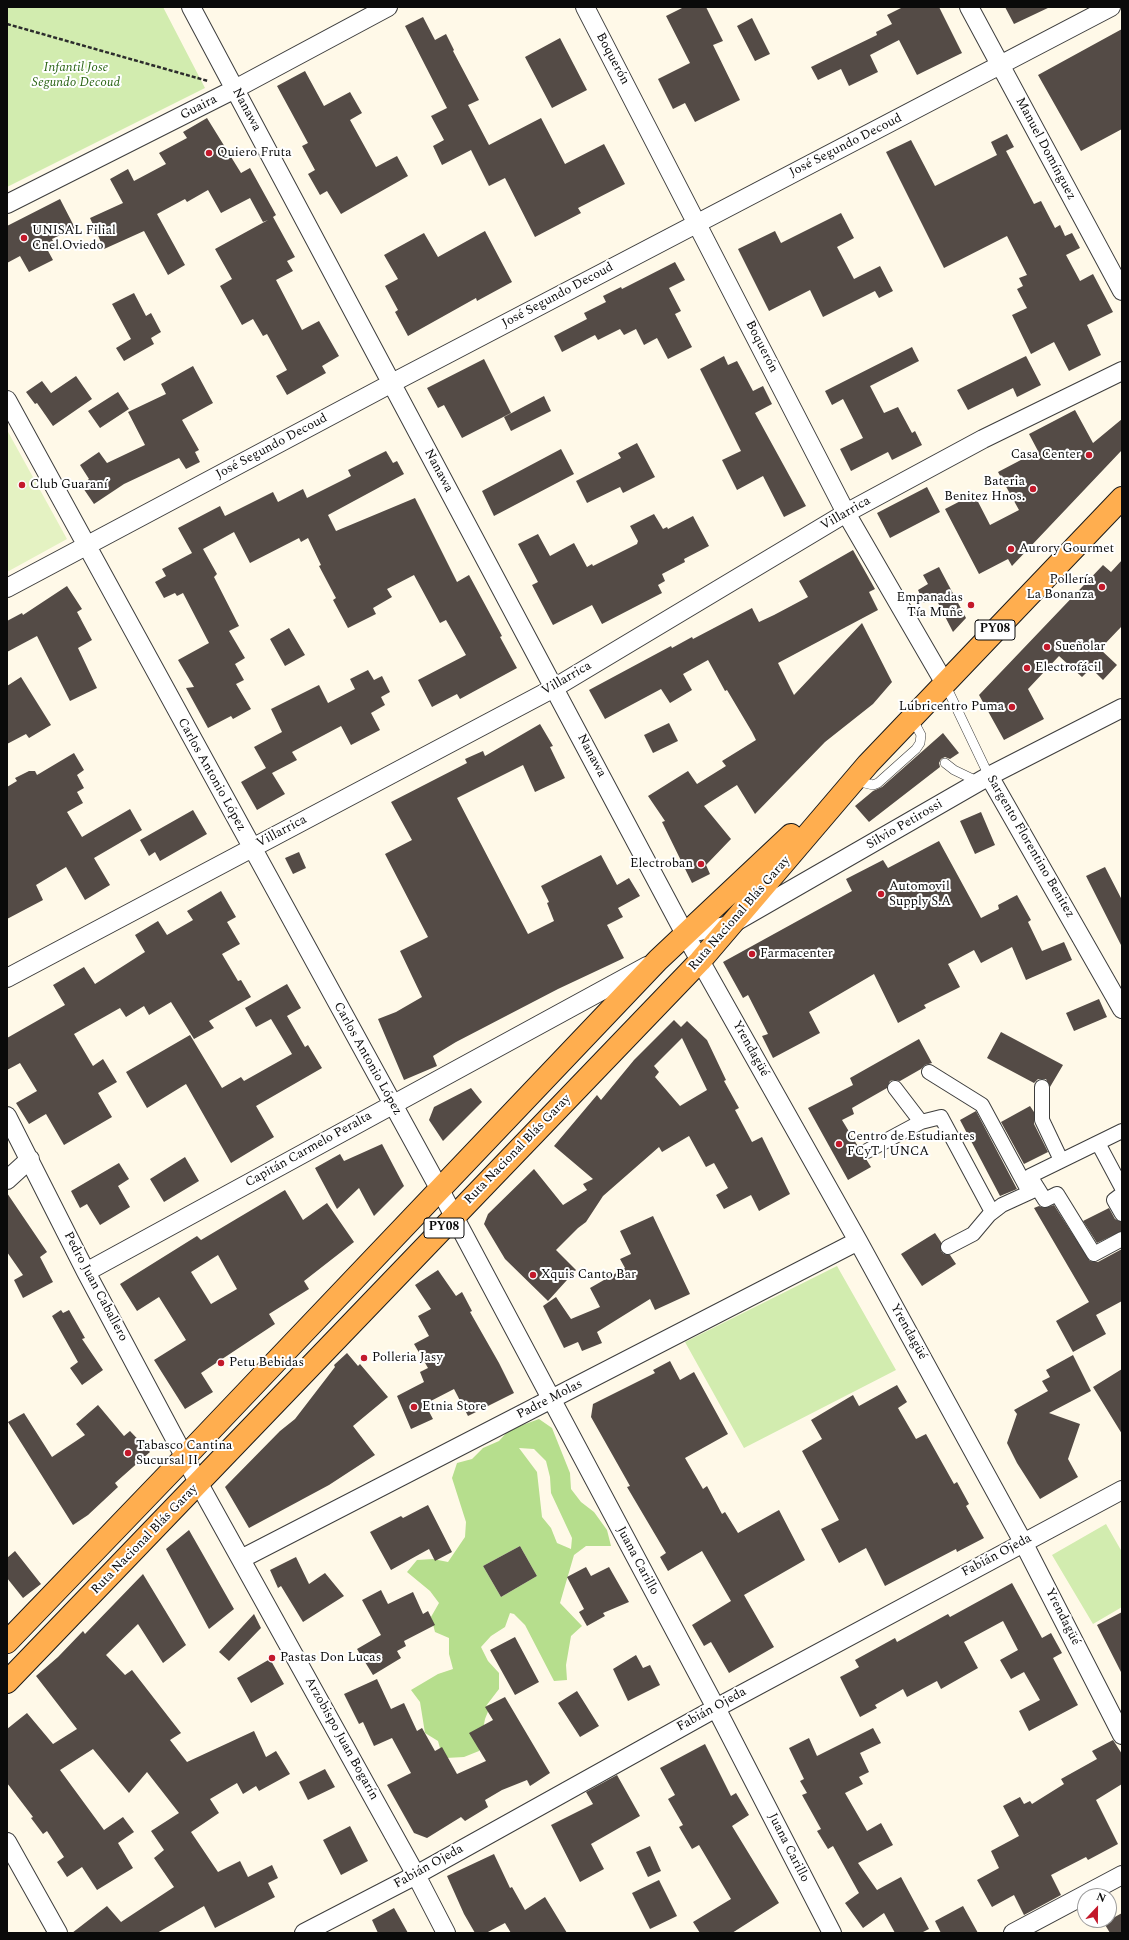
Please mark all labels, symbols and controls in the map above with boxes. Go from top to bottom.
street label: Boquerón [592,30,632,88]
park label: Infantil Jose Segundo Decoud [32,60,120,91]
street label: Nanawa [228,86,264,134]
street label: Guaira [178,92,220,124]
street label: Manuel Domínguez [1011,95,1079,203]
street label: José Segundo Decoud [787,111,905,181]
place label: Quiero Fruta [217,145,292,161]
marker: Quiero Fruta [204,148,214,158]
place label: UNISAL Filial Cnel.Oviedo [32,223,116,254]
marker: UNISAL Filial Cnel.Oviedo [19,233,29,243]
street label: José Segundo Decoud [500,260,616,332]
street label: Boquerón [741,318,781,376]
street label: José Segundo Decoud [214,411,330,483]
street label: Nanawa [420,447,456,495]
place label: Casa Center [1011,447,1081,463]
marker: Casa Center [1084,450,1094,460]
place label: Bateria Benitez Hnos. [944,474,1025,505]
place label: Club Guaraní [30,477,108,493]
marker: Club Guaraní [17,480,27,490]
marker: Bateria Benitez Hnos. [1028,484,1038,494]
street label: Villarrica [818,494,874,534]
place label: Aurory Gourmet [1019,541,1114,557]
marker: Aurory Gourmet [1006,544,1016,554]
place label: Pollería La Bonanza [1026,572,1094,603]
marker: Pollería La Bonanza [1097,582,1107,592]
place label: Empanadas Tía Muñe [896,590,963,621]
marker: Empanadas Tía Muñe [966,600,976,610]
road number: PY08 [975,620,1015,640]
place label: Sueñolar [1055,639,1105,655]
marker: Sueñolar [1042,642,1052,652]
street label: Villarrica [539,659,595,699]
place label: Electrofácil [1035,660,1102,676]
marker: Electrofácil [1022,663,1032,673]
place label: Lubricentro Puma [899,699,1004,715]
marker: Lubricentro Puma [1007,702,1017,712]
street label: Carlos Antonio López [173,716,249,834]
street label: Nanawa [573,732,609,780]
street label: Sargento Florentino Benitez [983,773,1077,921]
street label: Silvio Petirossi [864,797,946,853]
street label: Villarrica [254,812,310,852]
street label: Ruta Nacional Blás Garay [686,854,794,974]
place label: Electroban [630,856,693,872]
marker: Electroban [696,859,706,869]
place label: Automovil Supply S.A [889,879,951,910]
marker: Automovil Supply S.A [876,889,886,899]
place label: Farmacenter [760,946,833,962]
marker: Farmacenter [747,949,757,959]
street label: Carlos Antonio López [329,1000,405,1118]
street label: Yrendagüé [728,1018,772,1080]
street label: Ruta Nacional Blás Garay [461,1092,575,1208]
street label: Capitán Carmelo Peralta [243,1109,375,1191]
place label: Centro de Estudiantes FCyT | UNCA [847,1129,975,1160]
marker: Centro de Estudiantes FCyT | UNCA [834,1139,844,1149]
road number: PY08 [424,1218,464,1238]
street label: Pedro Juan Caballero [59,1230,131,1344]
place label: Xquis Canto Bar [541,1267,636,1283]
marker: Xquis Canto Bar [528,1270,538,1280]
street label: Yrendagüé [886,1301,930,1363]
place label: Polleria Jasy [372,1350,443,1366]
marker: Polleria Jasy [359,1353,369,1363]
place label: Petu Bebidas [229,1355,304,1371]
marker: Petu Bebidas [216,1358,226,1368]
street label: Padre Molas [515,1377,585,1423]
place label: Etnia Store [422,1399,486,1415]
marker: Etnia Store [409,1402,419,1412]
place label: Tabasco Cantina Sucursal II [136,1438,232,1469]
marker: Tabasco Cantina Sucursal II [123,1448,133,1458]
street label: Ruta Nacional Blás Garay [88,1482,202,1598]
street label: Juana Carillo [612,1524,662,1598]
street label: Fabián Ojeda [959,1531,1035,1581]
street label: Yrendagüé [1041,1586,1083,1648]
place label: Pastas Don Lucas [280,1650,381,1666]
marker: Pastas Don Lucas [267,1653,277,1663]
street label: Arzobispo Juan Bogarín [301,1675,381,1803]
street label: Fabián Ojeda [675,1685,749,1735]
street label: Juana Carillo [764,1811,812,1885]
street label: Fabián Ojeda [392,1842,466,1892]
north arrow [1077,1888,1117,1928]
text: N [1094,1888,1109,1907]

